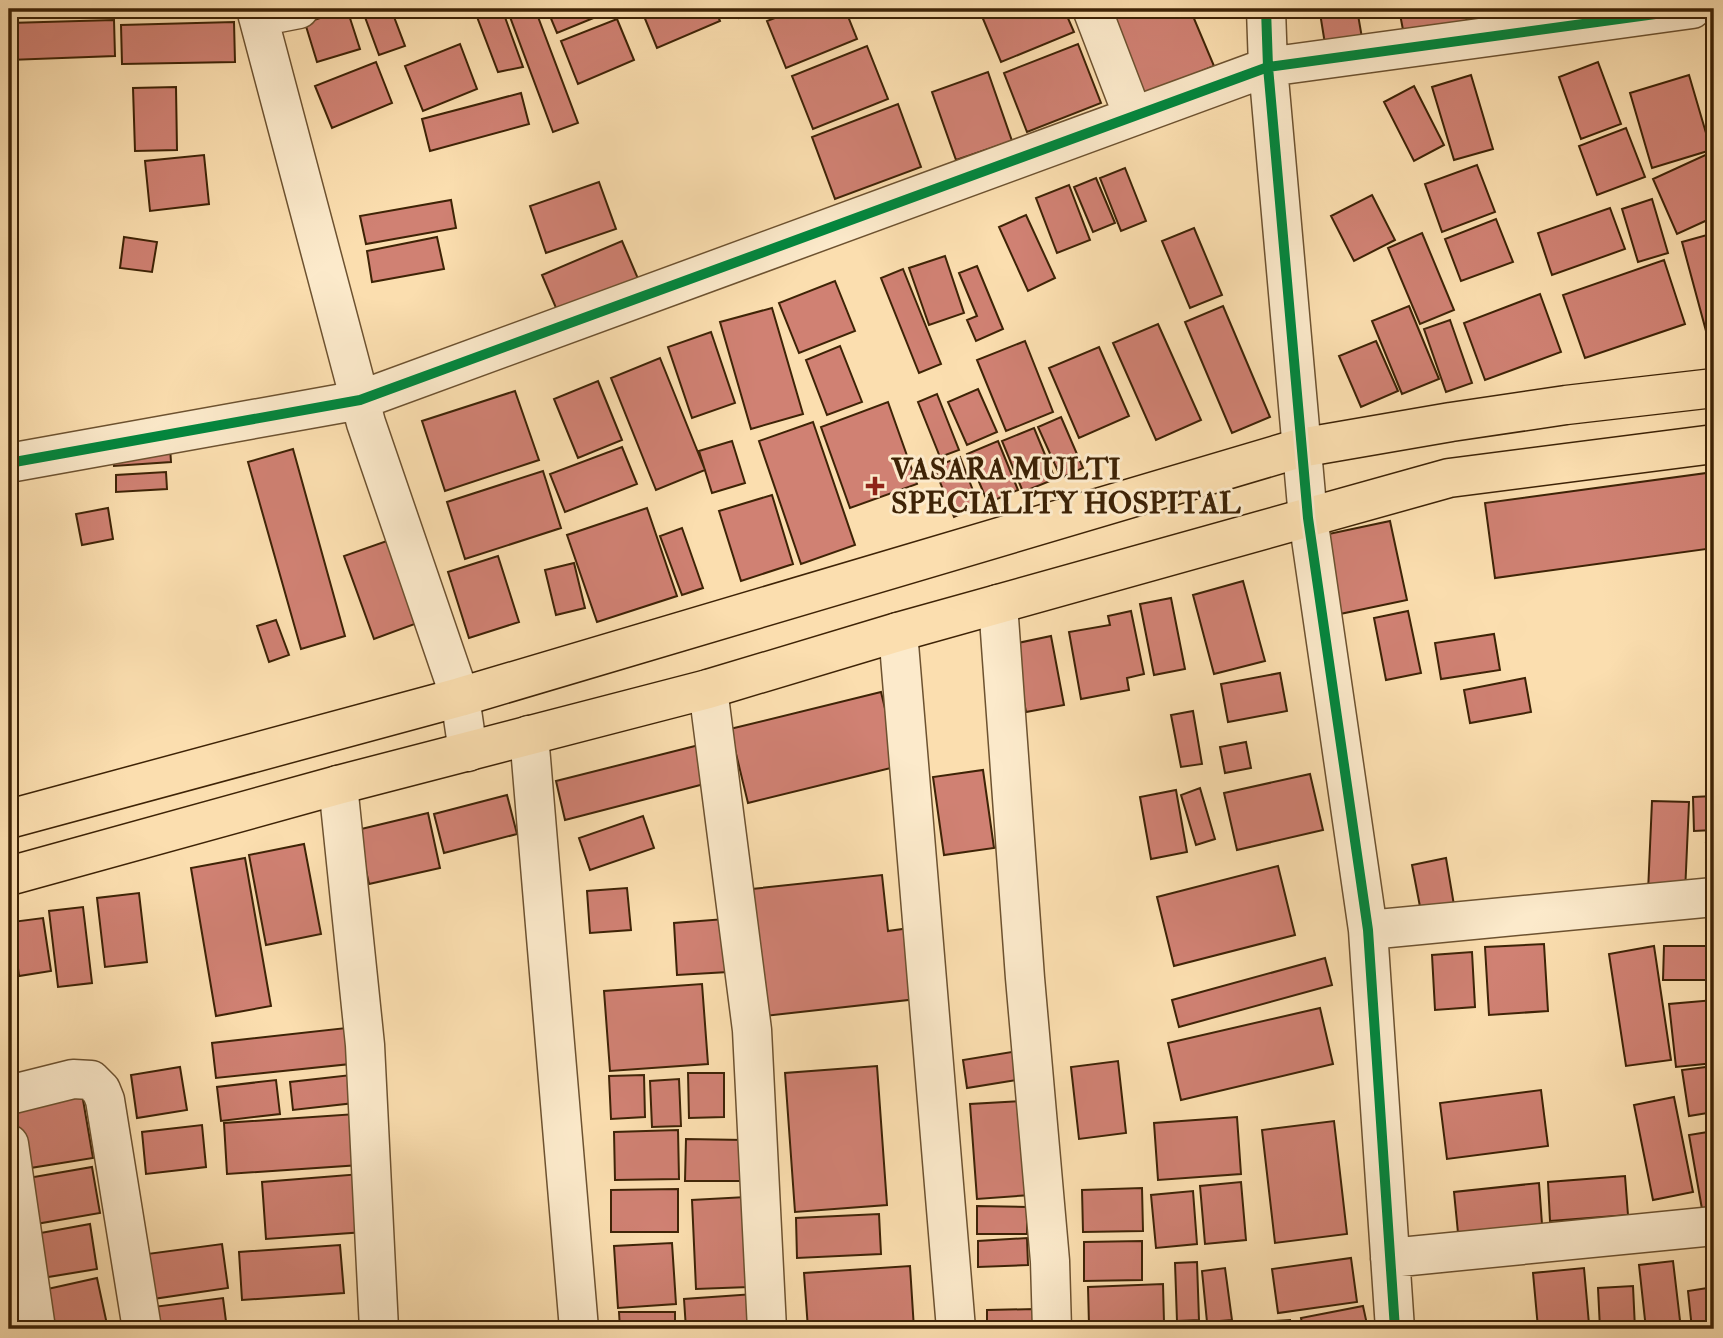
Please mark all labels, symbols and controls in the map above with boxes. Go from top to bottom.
place label: VASARA MULTI SPECIALITY HOSPITAL [890,451,1241,522]
marker: VASARA MULTI SPECIALITY HOSPITAL [865,476,885,496]

